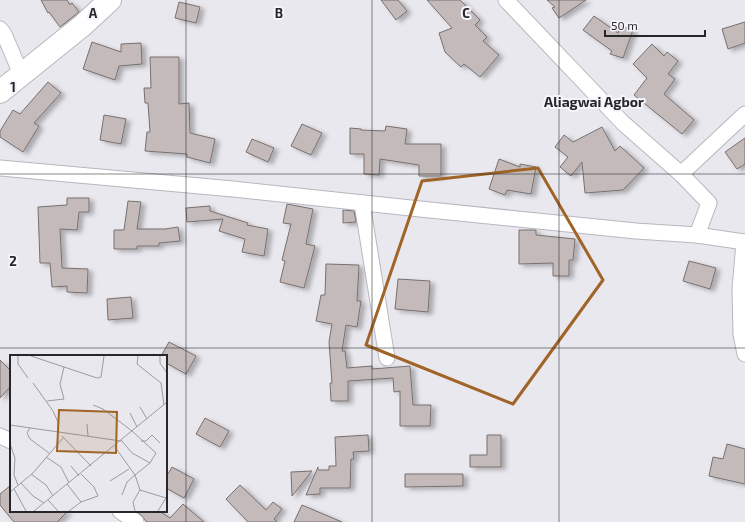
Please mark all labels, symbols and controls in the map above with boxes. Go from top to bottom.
text: A [89,5,98,21]
text: B [275,5,283,21]
text: C [462,5,470,21]
scale bar [605,12,705,38]
text: 50 m [611,18,638,32]
text: 1 [10,79,16,95]
district label: Aliagwai Agbor [544,93,644,110]
text: 2 [9,253,17,269]
inset map [10,355,167,512]

